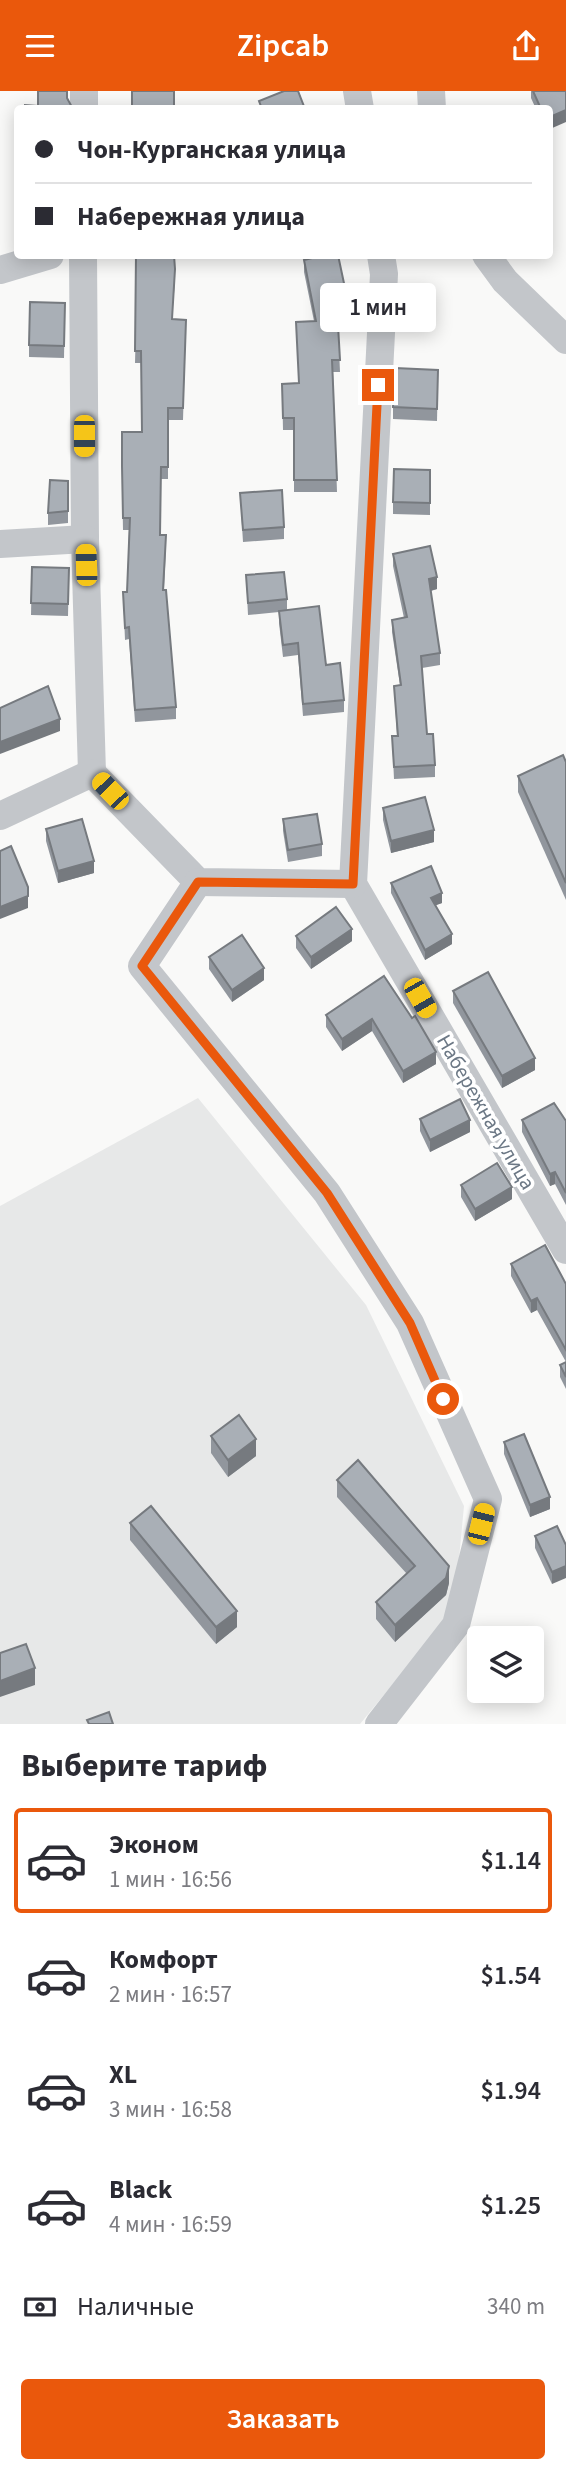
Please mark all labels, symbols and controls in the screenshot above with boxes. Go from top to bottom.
text: Zipcab [237,23,329,69]
icon: menu [21,27,59,65]
icon: share [507,27,545,65]
text: Чон-Курганская улица [77,131,346,168]
text: Набережная улица [77,198,305,235]
callout: 1 мин [320,283,436,333]
text: 1 мин [349,291,407,324]
route end [362,369,394,401]
car [74,415,95,457]
car [75,544,98,586]
car [88,769,133,813]
car [401,975,440,1021]
street label: Набережная улица [429,1029,543,1195]
route start [427,1383,459,1415]
car [466,1501,497,1547]
map controls [467,1626,544,1703]
button: layers [467,1626,544,1703]
text: Выберите тариф [21,1743,268,1789]
text: Эконом [109,1826,199,1863]
icon: car [25,1829,88,1892]
text: $1.14 [480,1842,541,1879]
text: 1 мин · 16:56 [109,1863,232,1896]
text: Комфорт [109,1941,218,1978]
icon: car [25,1944,88,2007]
text: $1.54 [480,1957,541,1994]
text: 2 мин · 16:57 [109,1978,232,2011]
text: XL [109,2056,137,2093]
icon: car [25,2059,88,2122]
text: $1.94 [480,2072,541,2109]
text: 3 мин · 16:58 [109,2093,232,2126]
text: Black [109,2171,172,2208]
icon: car [25,2174,88,2237]
text: $1.25 [480,2187,541,2224]
text: 4 мин · 16:59 [109,2208,232,2241]
icon: cash [21,2288,59,2326]
text: Наличные [77,2288,194,2325]
text: 340 m [487,2290,545,2323]
button: Заказать [21,2379,545,2459]

